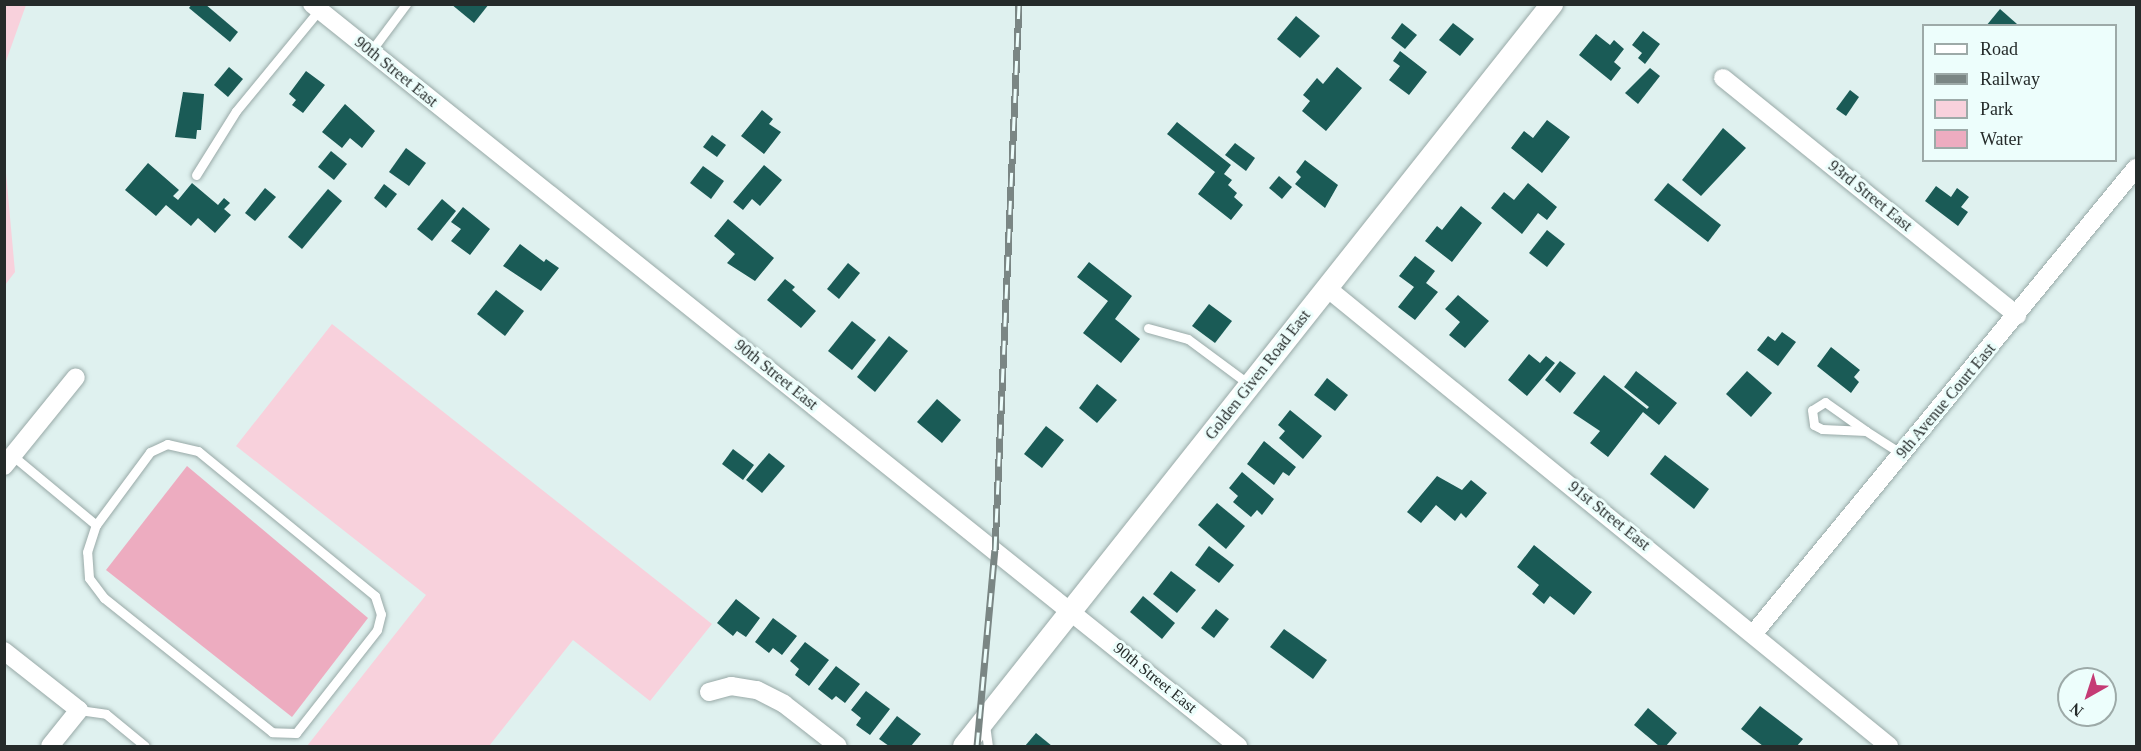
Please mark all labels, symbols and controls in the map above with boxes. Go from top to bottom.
legend [1922,24,2117,162]
street label: 90th Street East [351,33,441,111]
text: Road [1980,39,2018,59]
text: Railway [1980,69,2040,89]
text: Park [1980,99,2013,119]
text: Water [1980,129,2023,149]
street label: 93rd Street East [1824,156,1916,236]
street label: Golden Given Road East [1201,306,1315,444]
street label: 90th Street East [731,336,821,414]
street label: 9th Avenue Court East [1892,339,2000,463]
street label: 91st Street East [1564,477,1654,555]
street label: 90th Street East [1110,639,1200,717]
north arrow [2057,667,2117,727]
text: N [2067,700,2086,720]

